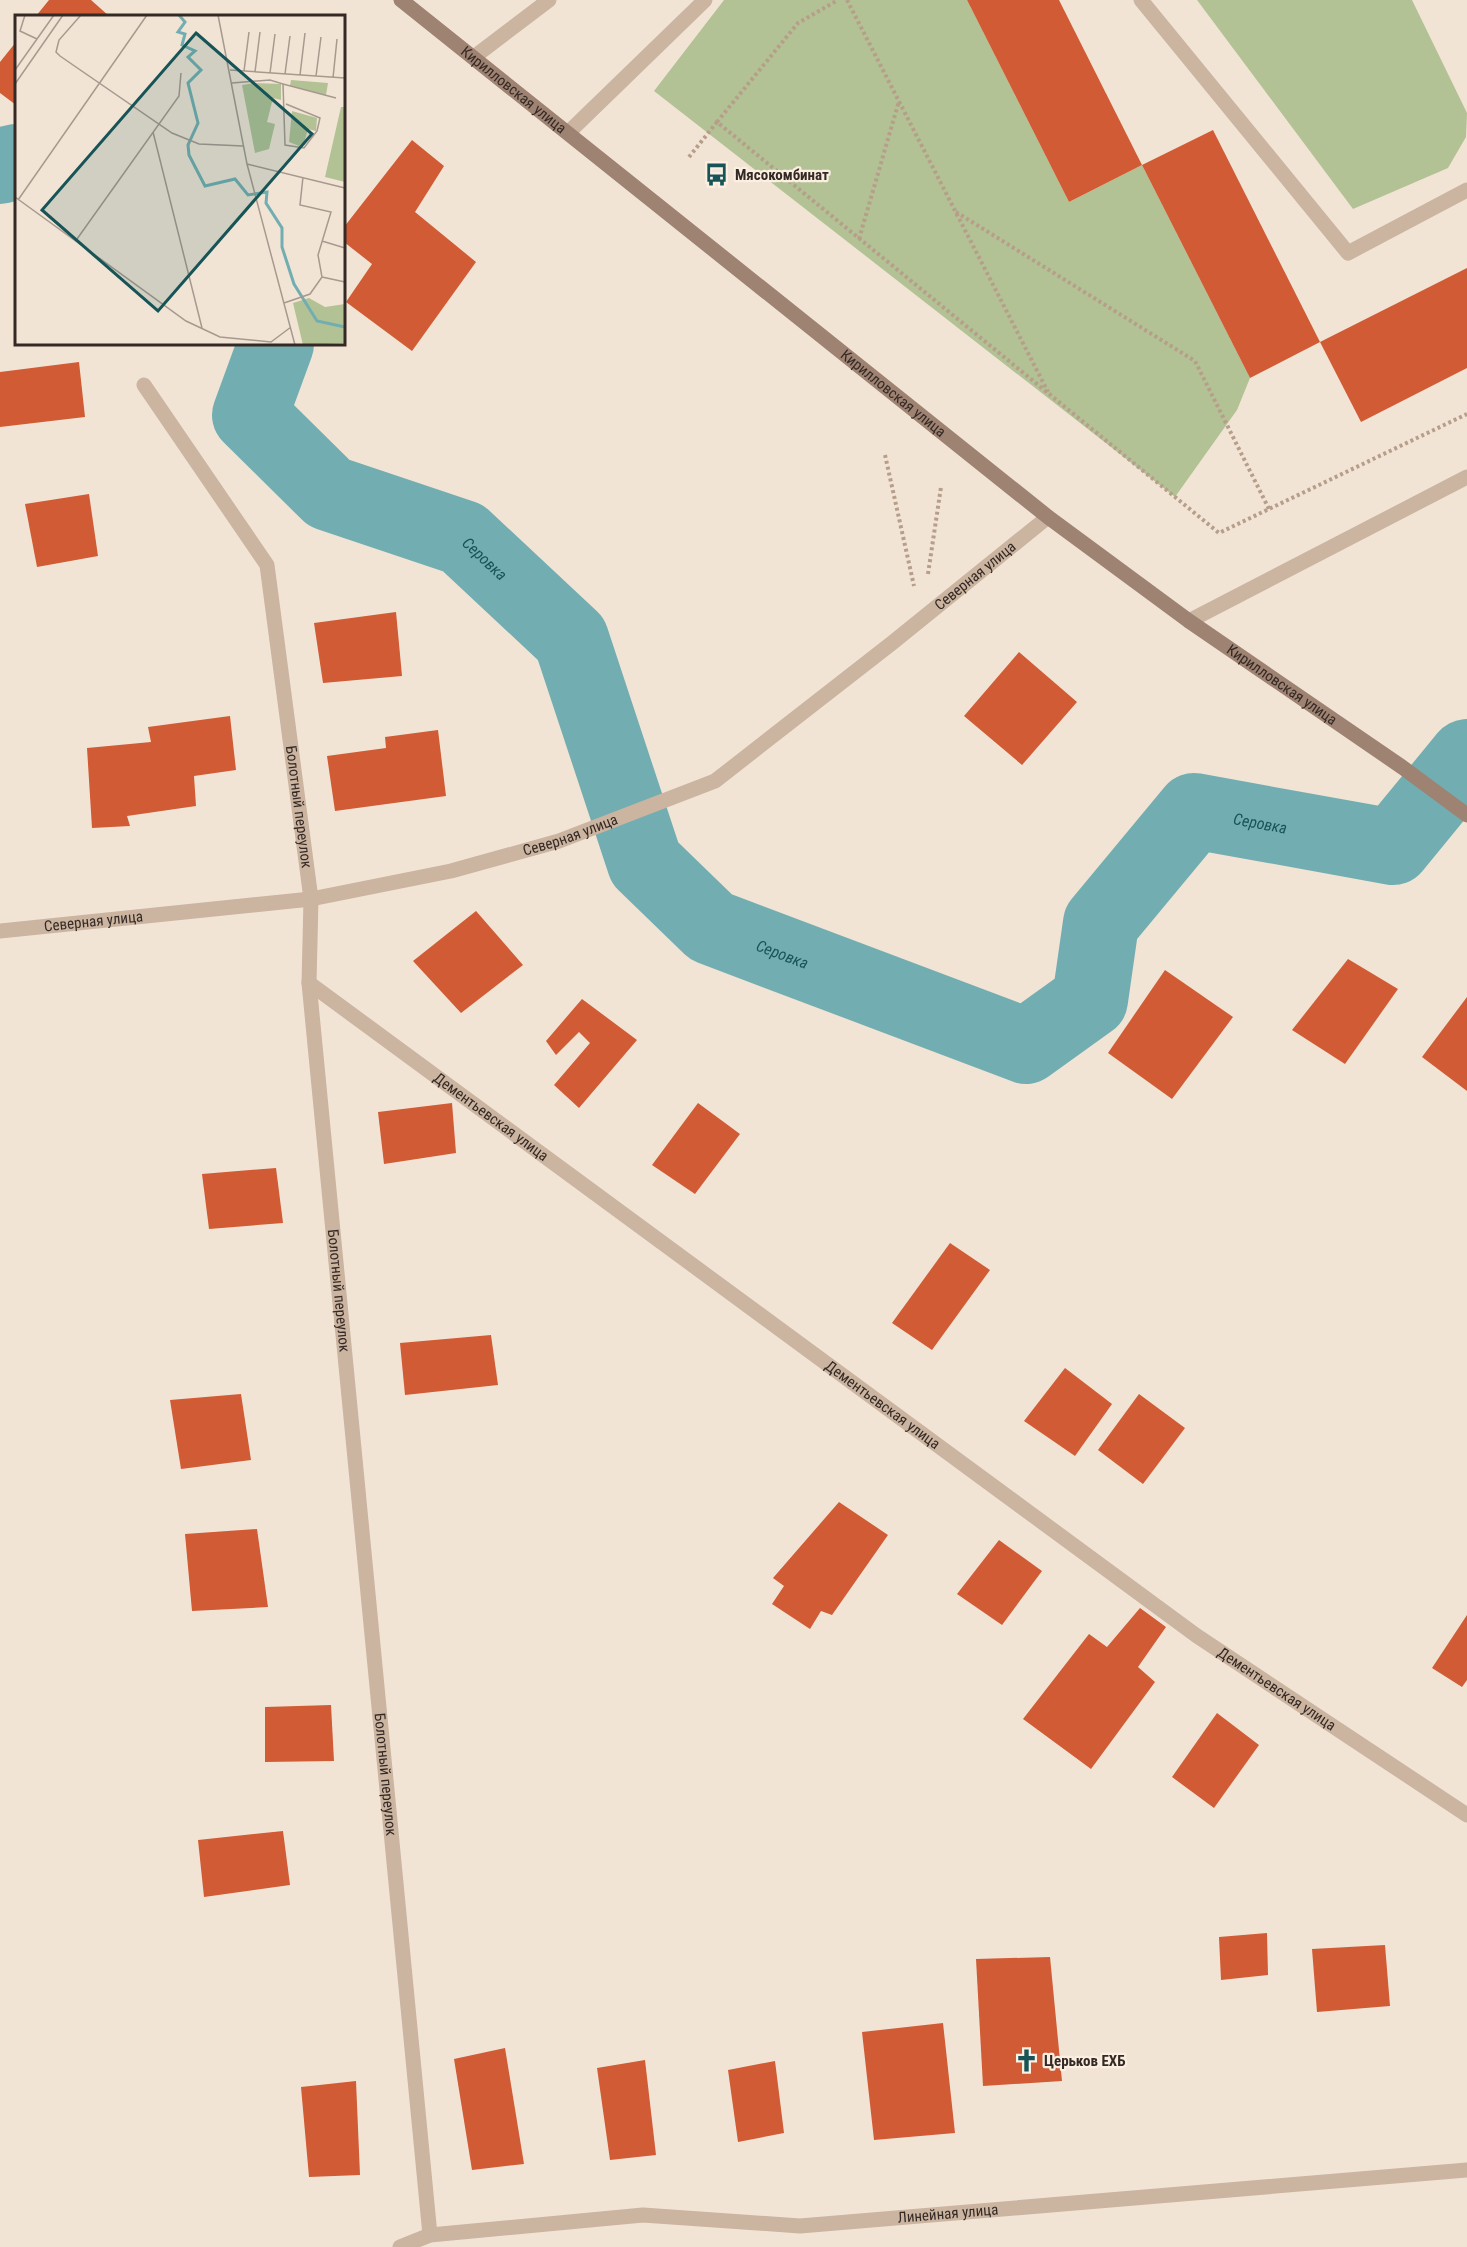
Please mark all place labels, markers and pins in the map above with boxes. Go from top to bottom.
bus stop icon: Мясокомбинат [704,162,730,188]
place label: Мясокомбинат [735,166,829,184]
church icon: Церьков ЕХБ [1013,2048,1039,2074]
place label: Церьков ЕХБ [1044,2052,1125,2070]

